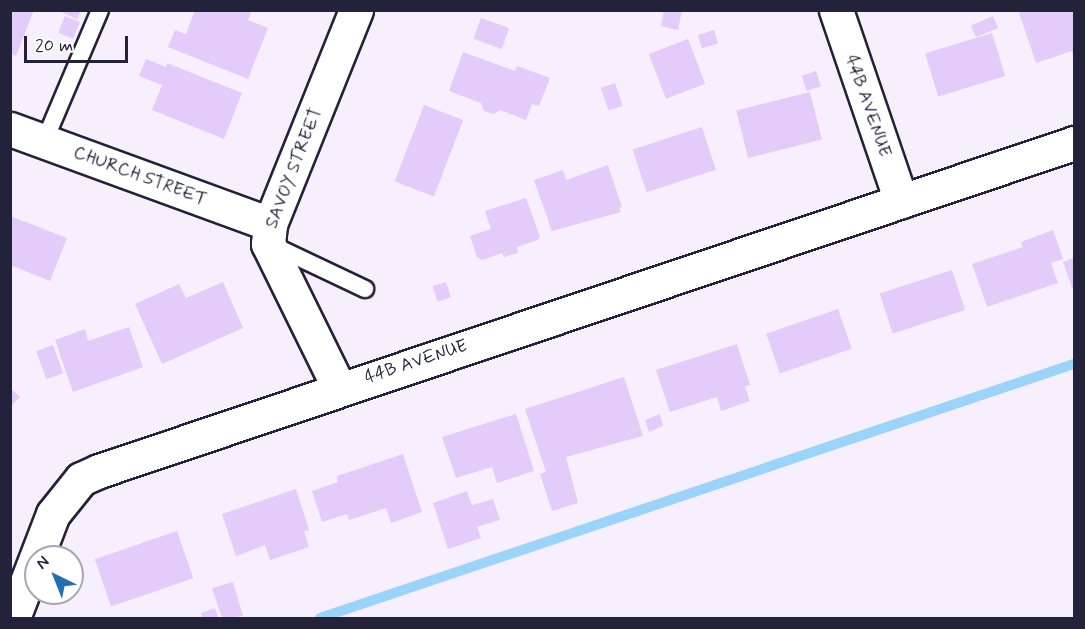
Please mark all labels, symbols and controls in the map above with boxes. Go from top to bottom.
scale bar [27,24,130,62]
text: 20 m [35,34,73,58]
street label: 44B AVENUE [840,52,896,160]
street label: SAVOY STREET [261,105,327,231]
street label: CHURCH STREET [69,142,211,210]
street label: 44B AVENUE [361,335,471,389]
north arrow [24,545,84,605]
text: N [32,552,54,574]

